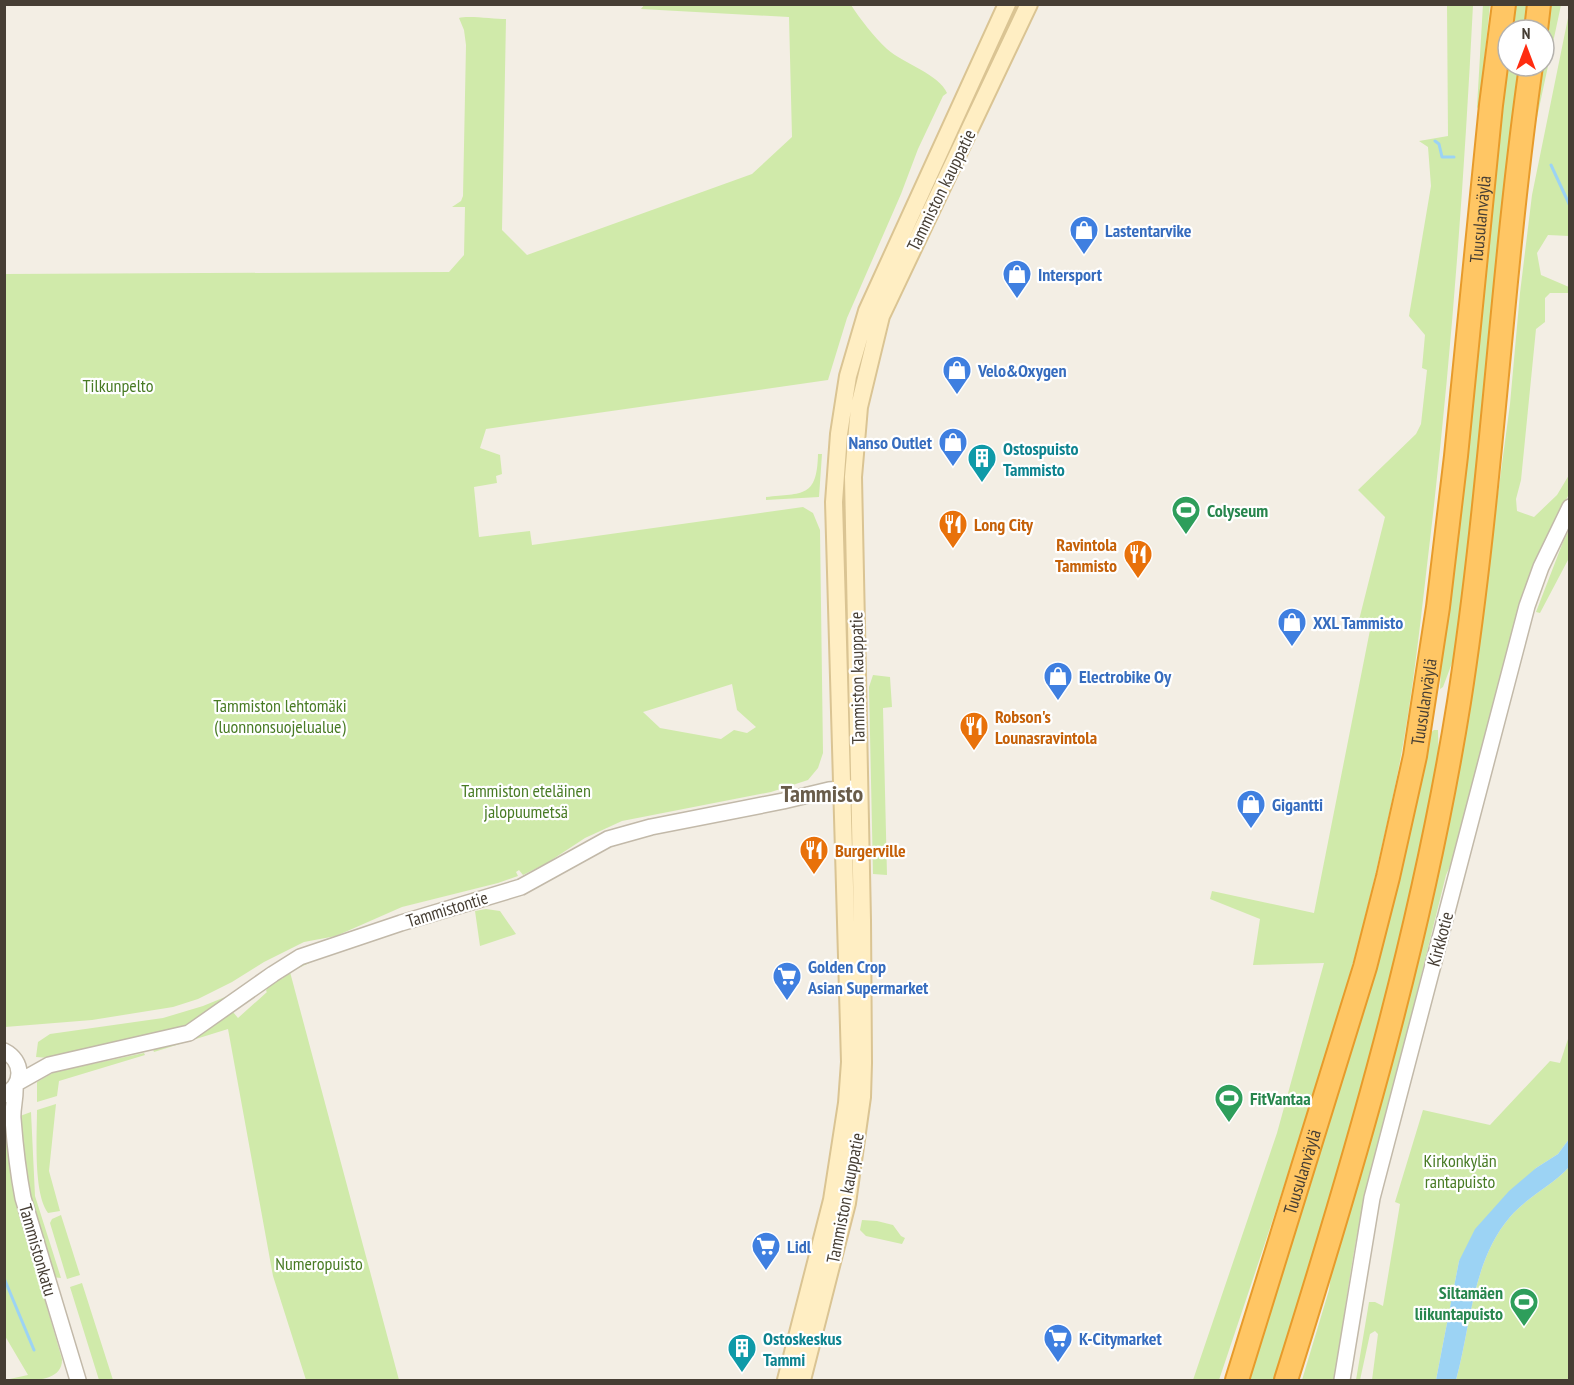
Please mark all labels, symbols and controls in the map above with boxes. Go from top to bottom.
north arrow [1496,18,1556,78]
text: N [1522,23,1530,43]
street label: Tammiston kauppatie [902,125,980,255]
street label: Tuusulanväylä [1464,174,1495,264]
shop icon: Lastentarvike [1068,214,1100,256]
place label: Lastentarvike [1105,219,1192,242]
shop icon: Intersport [1001,258,1033,300]
place label: Intersport [1038,263,1103,286]
shop icon: Velo&Oxygen [941,354,973,396]
place label: Velo&Oxygen [977,359,1067,382]
park label: Tilkunpelto [83,374,154,397]
shop icon: Nanso Outlet [937,426,969,468]
place label: Nanso Outlet [848,431,933,454]
place label: Ostospuisto Tammisto [1003,437,1078,481]
building icon: Ostospuisto Tammisto [966,442,998,484]
sports icon: Colyseum [1170,494,1202,536]
place label: Colyseum [1207,499,1268,522]
restaurant icon: Long City [937,508,969,550]
place label: Long City [974,513,1034,536]
place label: Ravintola Tammisto [1055,533,1117,577]
restaurant icon: Ravintola Tammisto [1122,538,1154,580]
shop icon: XXL Tammisto [1276,606,1308,648]
place label: XXL Tammisto [1313,611,1403,634]
street label: Tammiston kauppatie [844,612,870,744]
street label: Tuusulanväylä [1405,657,1441,747]
shop icon: Electrobike Oy [1042,660,1074,702]
place label: Electrobike Oy [1079,665,1172,688]
park label: Tammiston lehtomäki (luonnonsuojelualue) [213,694,347,738]
place label: Robson's Lounasravintola [995,705,1097,749]
restaurant icon: Robson's Lounasravintola [958,710,990,752]
district label: Tammisto [781,778,864,809]
park label: Tammiston eteläinen jalopuumetsä [461,779,591,823]
shop icon: Gigantti [1235,788,1267,830]
place label: Gigantti [1272,793,1323,816]
restaurant icon: Burgerville [798,834,830,876]
place label: Burgerville [835,839,906,862]
street label: Tammistontie [404,886,490,932]
street label: Kirkkotie [1422,909,1458,969]
place label: Golden Crop Asian Supermarket [807,955,929,999]
supermarket icon: Golden Crop Asian Supermarket [771,960,803,1002]
sports icon: FitVantaa [1213,1082,1245,1124]
place label: FitVantaa [1250,1087,1311,1110]
street label: Tuusulanväylä [1278,1126,1326,1217]
street label: Tammiston kauppatie [821,1131,869,1265]
park label: Kirkonkylän rantapuisto [1423,1149,1497,1193]
street label: Tammistonkatu [14,1201,62,1299]
supermarket icon: Lidl [750,1230,782,1272]
place label: Lidl [787,1235,812,1258]
park label: Numeropuisto [275,1252,363,1275]
place label: Siltamäen liikuntapuisto [1415,1281,1503,1325]
sports icon: Siltamäen liikuntapuisto [1508,1286,1540,1328]
supermarket icon: K-Citymarket [1042,1322,1074,1364]
place label: Ostoskeskus Tammi [763,1327,842,1371]
place label: K-Citymarket [1079,1327,1162,1350]
building icon: Ostoskeskus Tammi [726,1332,758,1374]

